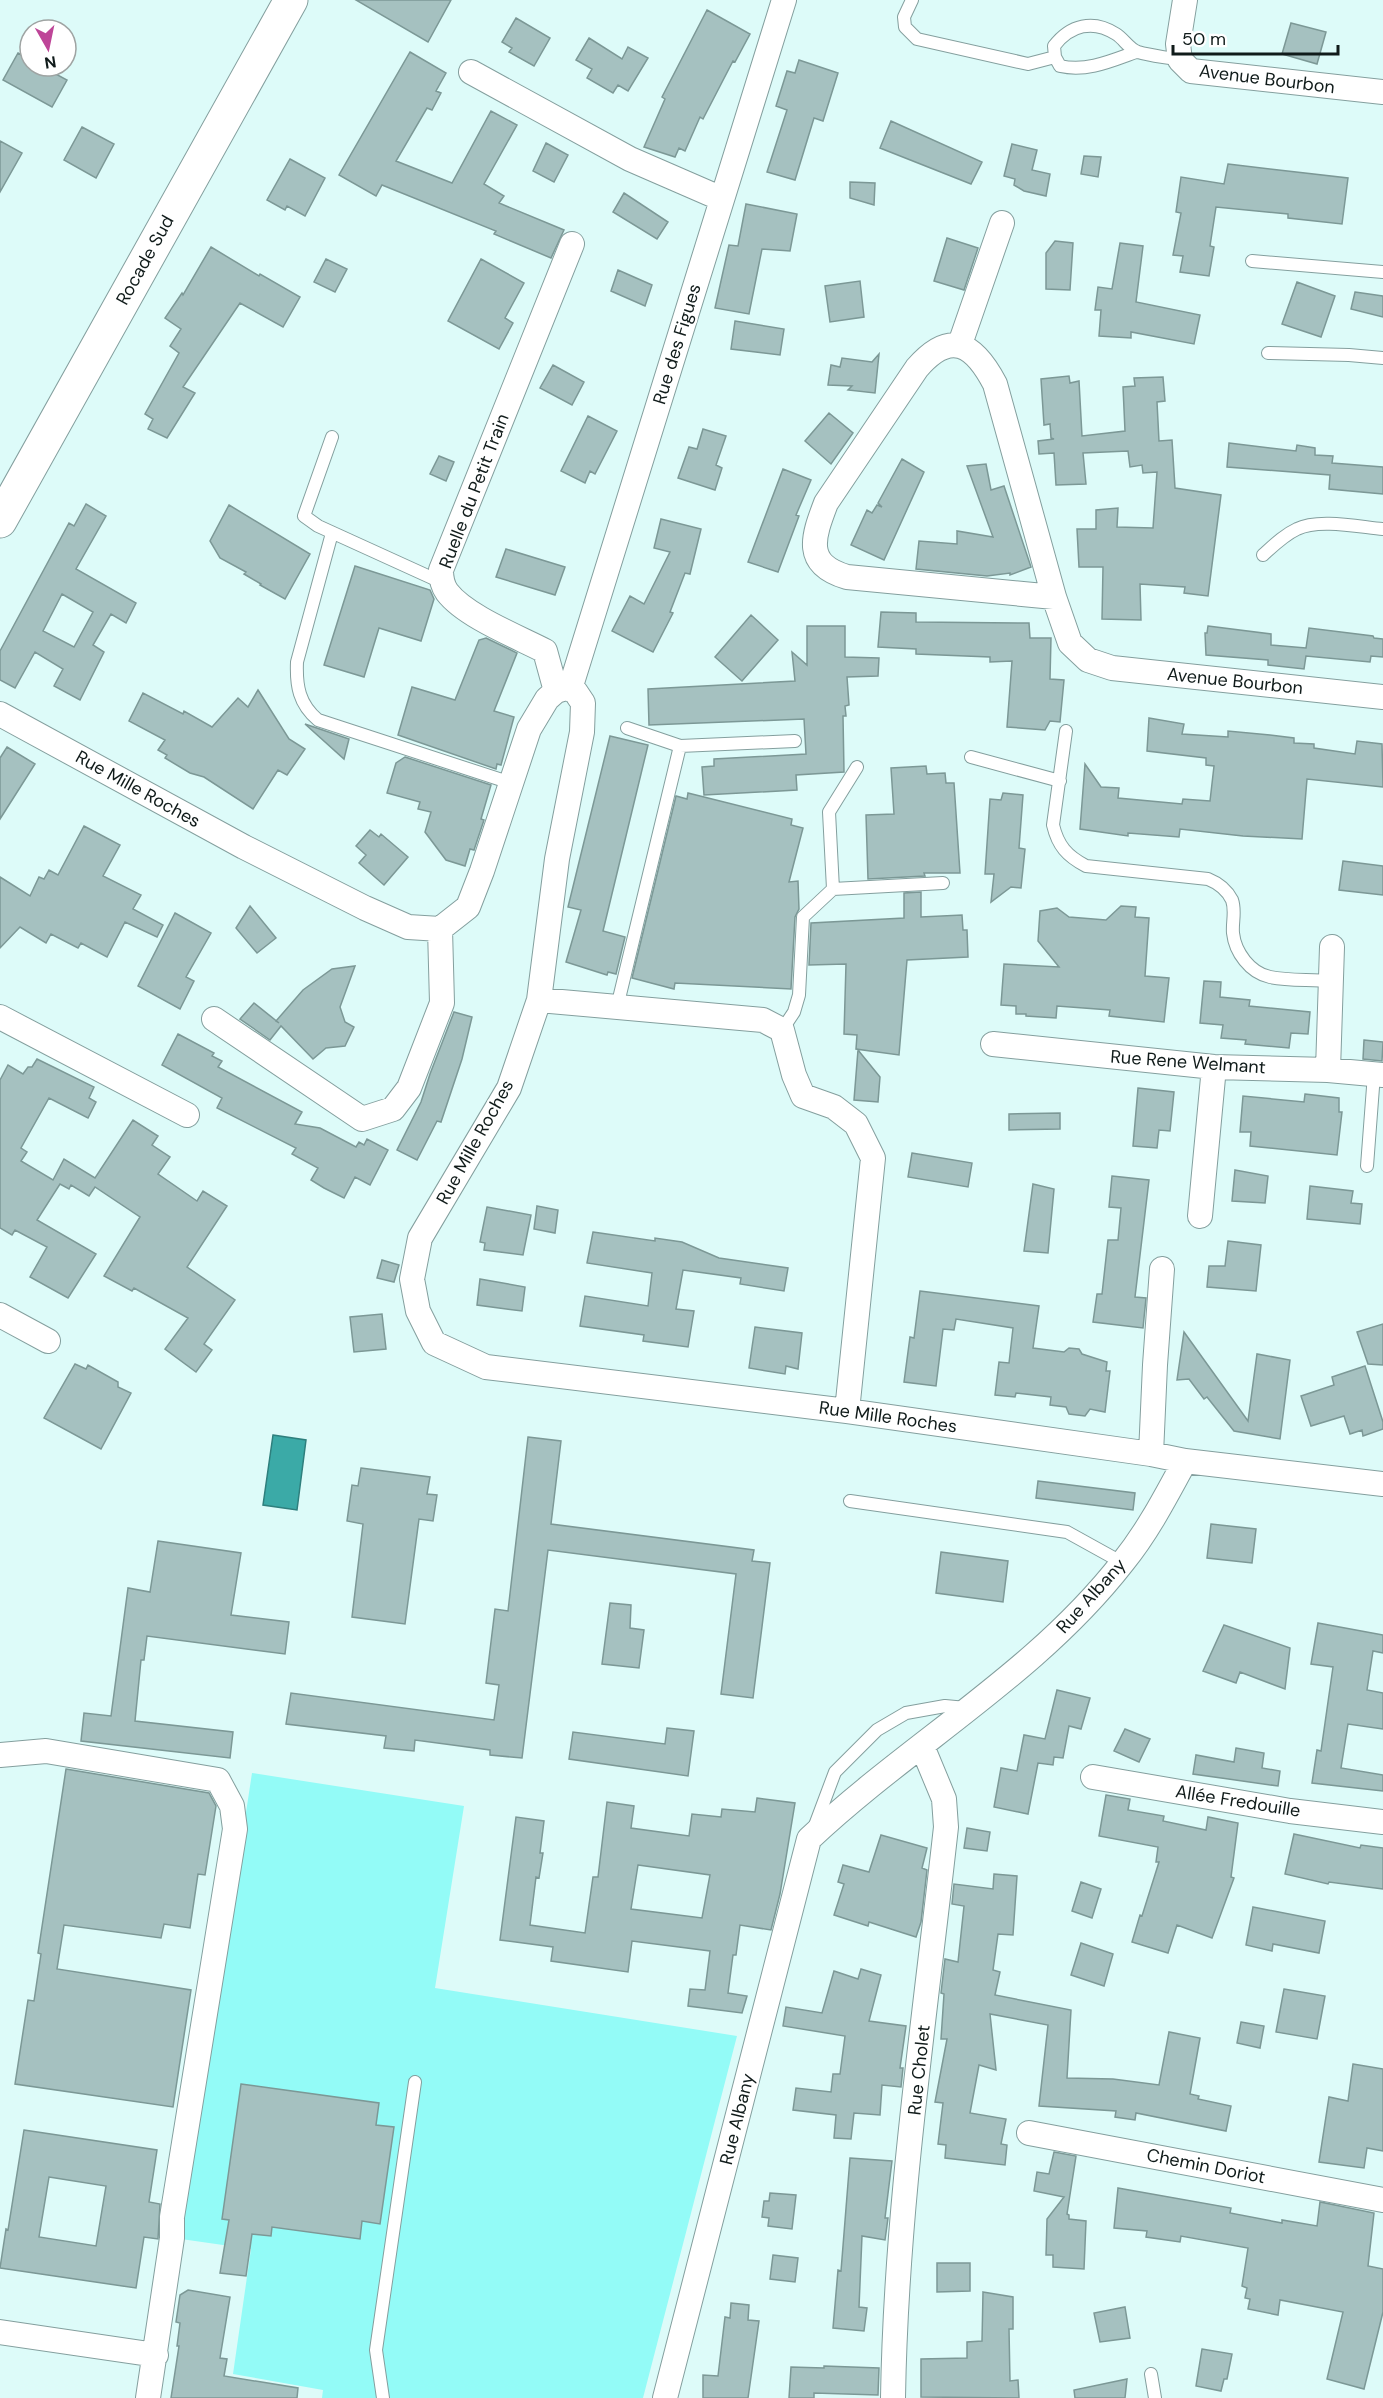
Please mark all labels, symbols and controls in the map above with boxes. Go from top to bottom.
north arrow [18,18,78,78]
scale bar [1173,18,1338,56]
text: 50 m [1182,27,1226,51]
text: N [43,51,58,74]
street label: Avenue Bourbon [1198,59,1336,99]
street label: Rocade Sud [110,211,180,309]
street label: Rue des Figues [647,281,707,407]
street label: Ruelle du Petit Train [433,410,515,572]
street label: Avenue Bourbon [1166,662,1304,700]
street label: Rue Mille Roches [71,745,205,833]
street label: Rue Rene Welmant [1110,1045,1266,1079]
street label: Rue Mille Roches [431,1075,519,1209]
street label: Rue Mille Roches [817,1395,959,1439]
street label: Rue Albany [1051,1553,1131,1639]
street label: Allée Fredouille [1174,1779,1302,1823]
street label: Rue Cholet [902,2024,936,2116]
street label: Rue Albany [714,2071,760,2167]
street label: Chemin Doriot [1145,2143,1267,2189]

